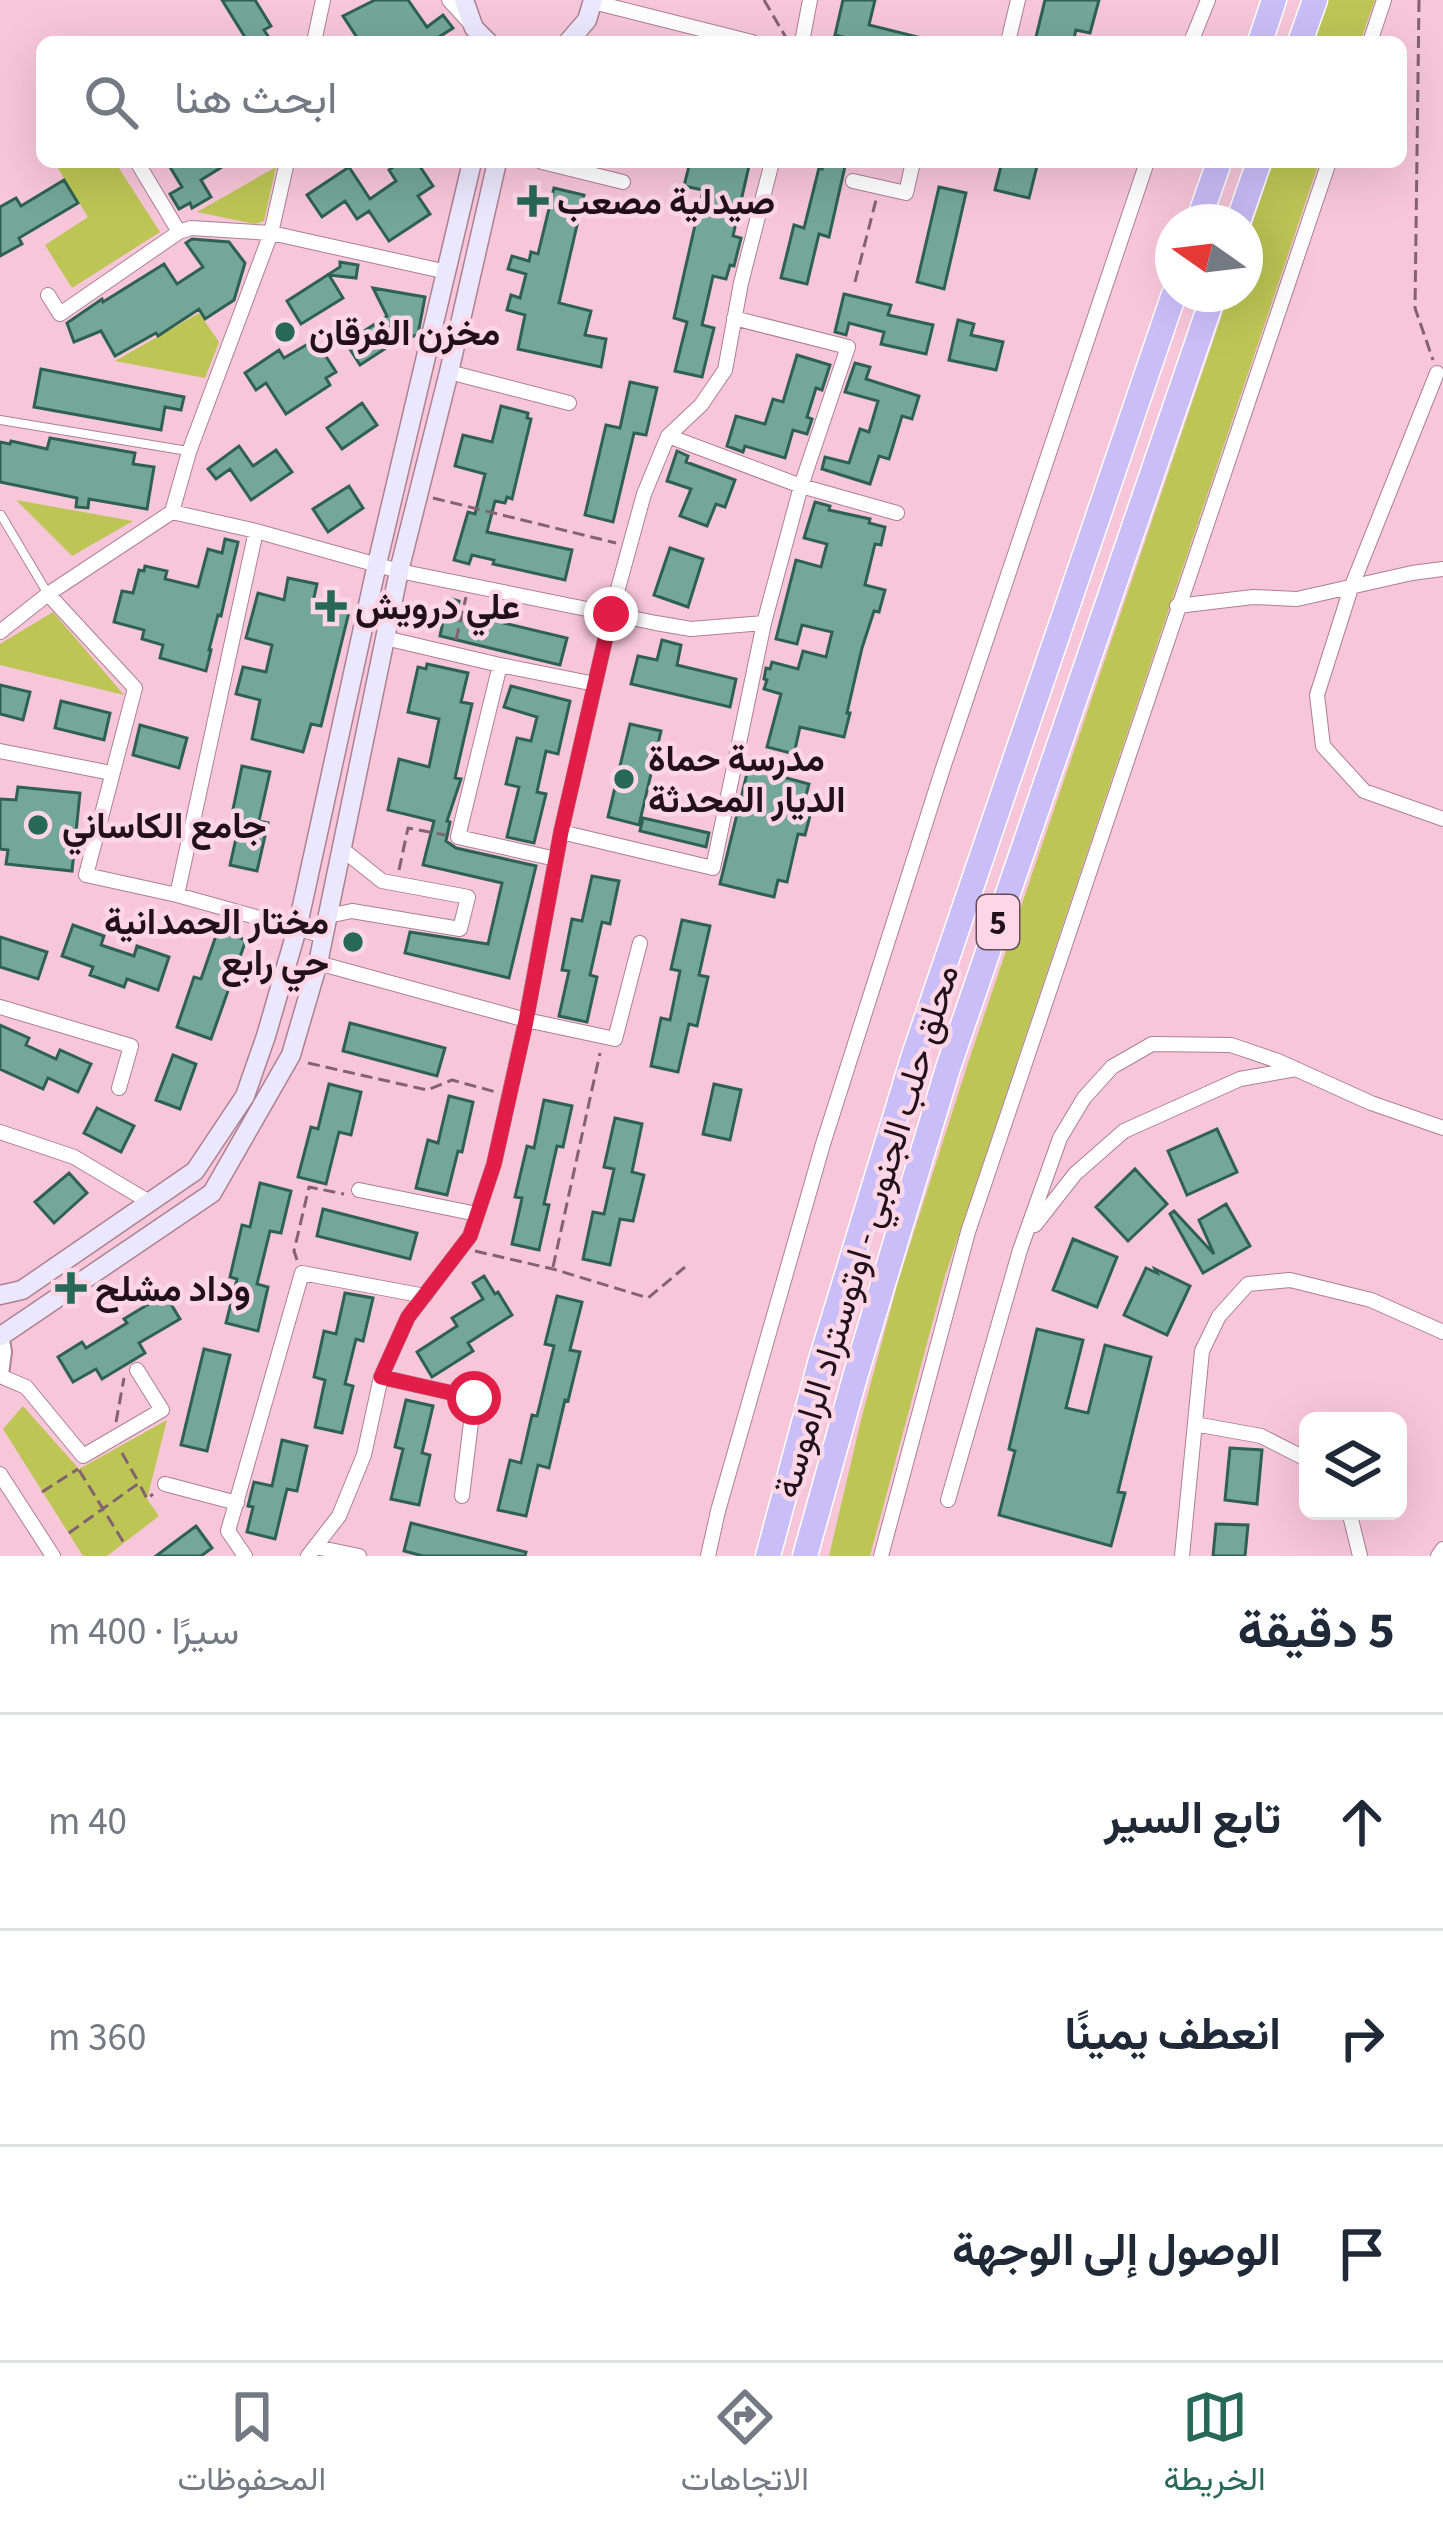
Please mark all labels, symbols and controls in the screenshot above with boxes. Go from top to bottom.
search box [36,36,1407,168]
text: ابحث هنا [174,67,337,131]
icon: search [78,69,144,135]
place label: صيدلية مصعب [557,177,775,228]
marker: صيدلية مصعب [520,188,546,214]
north arrow [1155,204,1263,312]
place label: مخزن الفرقان [309,308,500,359]
marker: مخزن الفرقان [272,319,298,345]
place label: علي درويش [355,582,520,636]
route end [584,587,638,641]
marker: علي درويش [318,593,344,619]
place label: مدرسة حماة الديار المحدثة [648,734,846,826]
marker: مدرسة حماة الديار المحدثة [611,766,637,792]
place label: جامع الكاساني [62,801,267,855]
marker: جامع الكاساني [25,812,51,838]
road number: 5 [977,895,1019,949]
place label: مختار الحمدانية حي رابع [104,897,329,992]
marker: مختار الحمدانية حي رابع [340,929,366,955]
street label: محلق حلب الجنوبي - اوتوستراد الراموسة [761,958,975,1505]
place label: وداد مشلح [95,1264,251,1315]
marker: وداد مشلح [58,1275,84,1301]
route start [447,1371,501,1425]
map controls [1299,1412,1407,1520]
button: layers [1299,1412,1407,1520]
text: 5 دقيقة [1238,1595,1395,1667]
text: سيرًا · 400 m [48,1604,239,1660]
text: تابع السير [1104,1787,1281,1851]
icon: ahead [1329,1789,1395,1855]
text: 40 m [48,1794,127,1850]
text: انعطف يمينًا [1065,2003,1281,2067]
icon: right [1329,2005,1395,2071]
text: 360 m [48,2010,146,2066]
text: الوصول إلى الوجهة [952,2219,1281,2283]
icon: arrive [1329,2221,1395,2287]
tab: المحفوظات [177,2384,326,2508]
tab: الاتجاهات [681,2384,809,2508]
tab: الخريطة [1164,2384,1266,2508]

